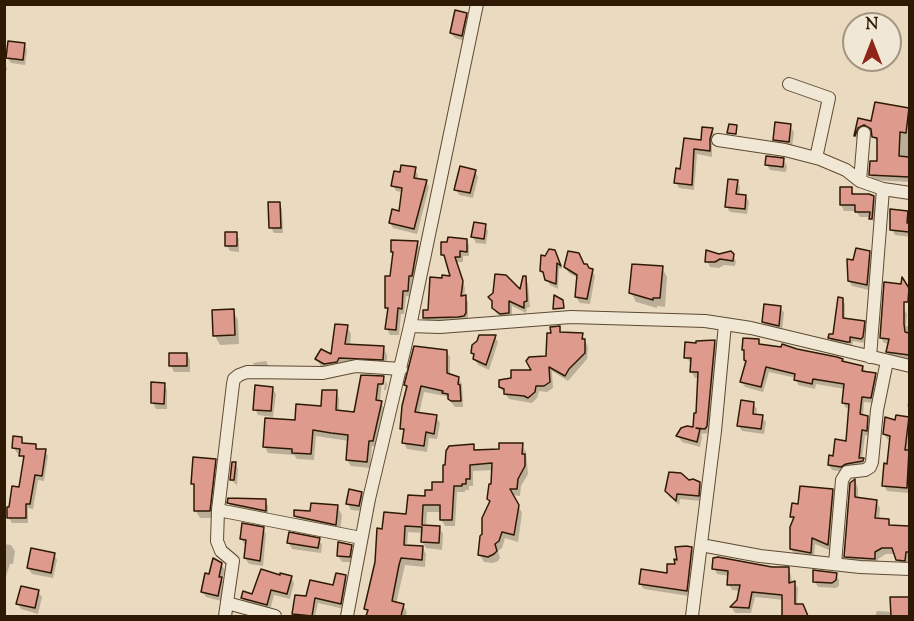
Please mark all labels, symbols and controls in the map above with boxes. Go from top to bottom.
north arrow [842,12,902,72]
text: N [866,14,878,37]

